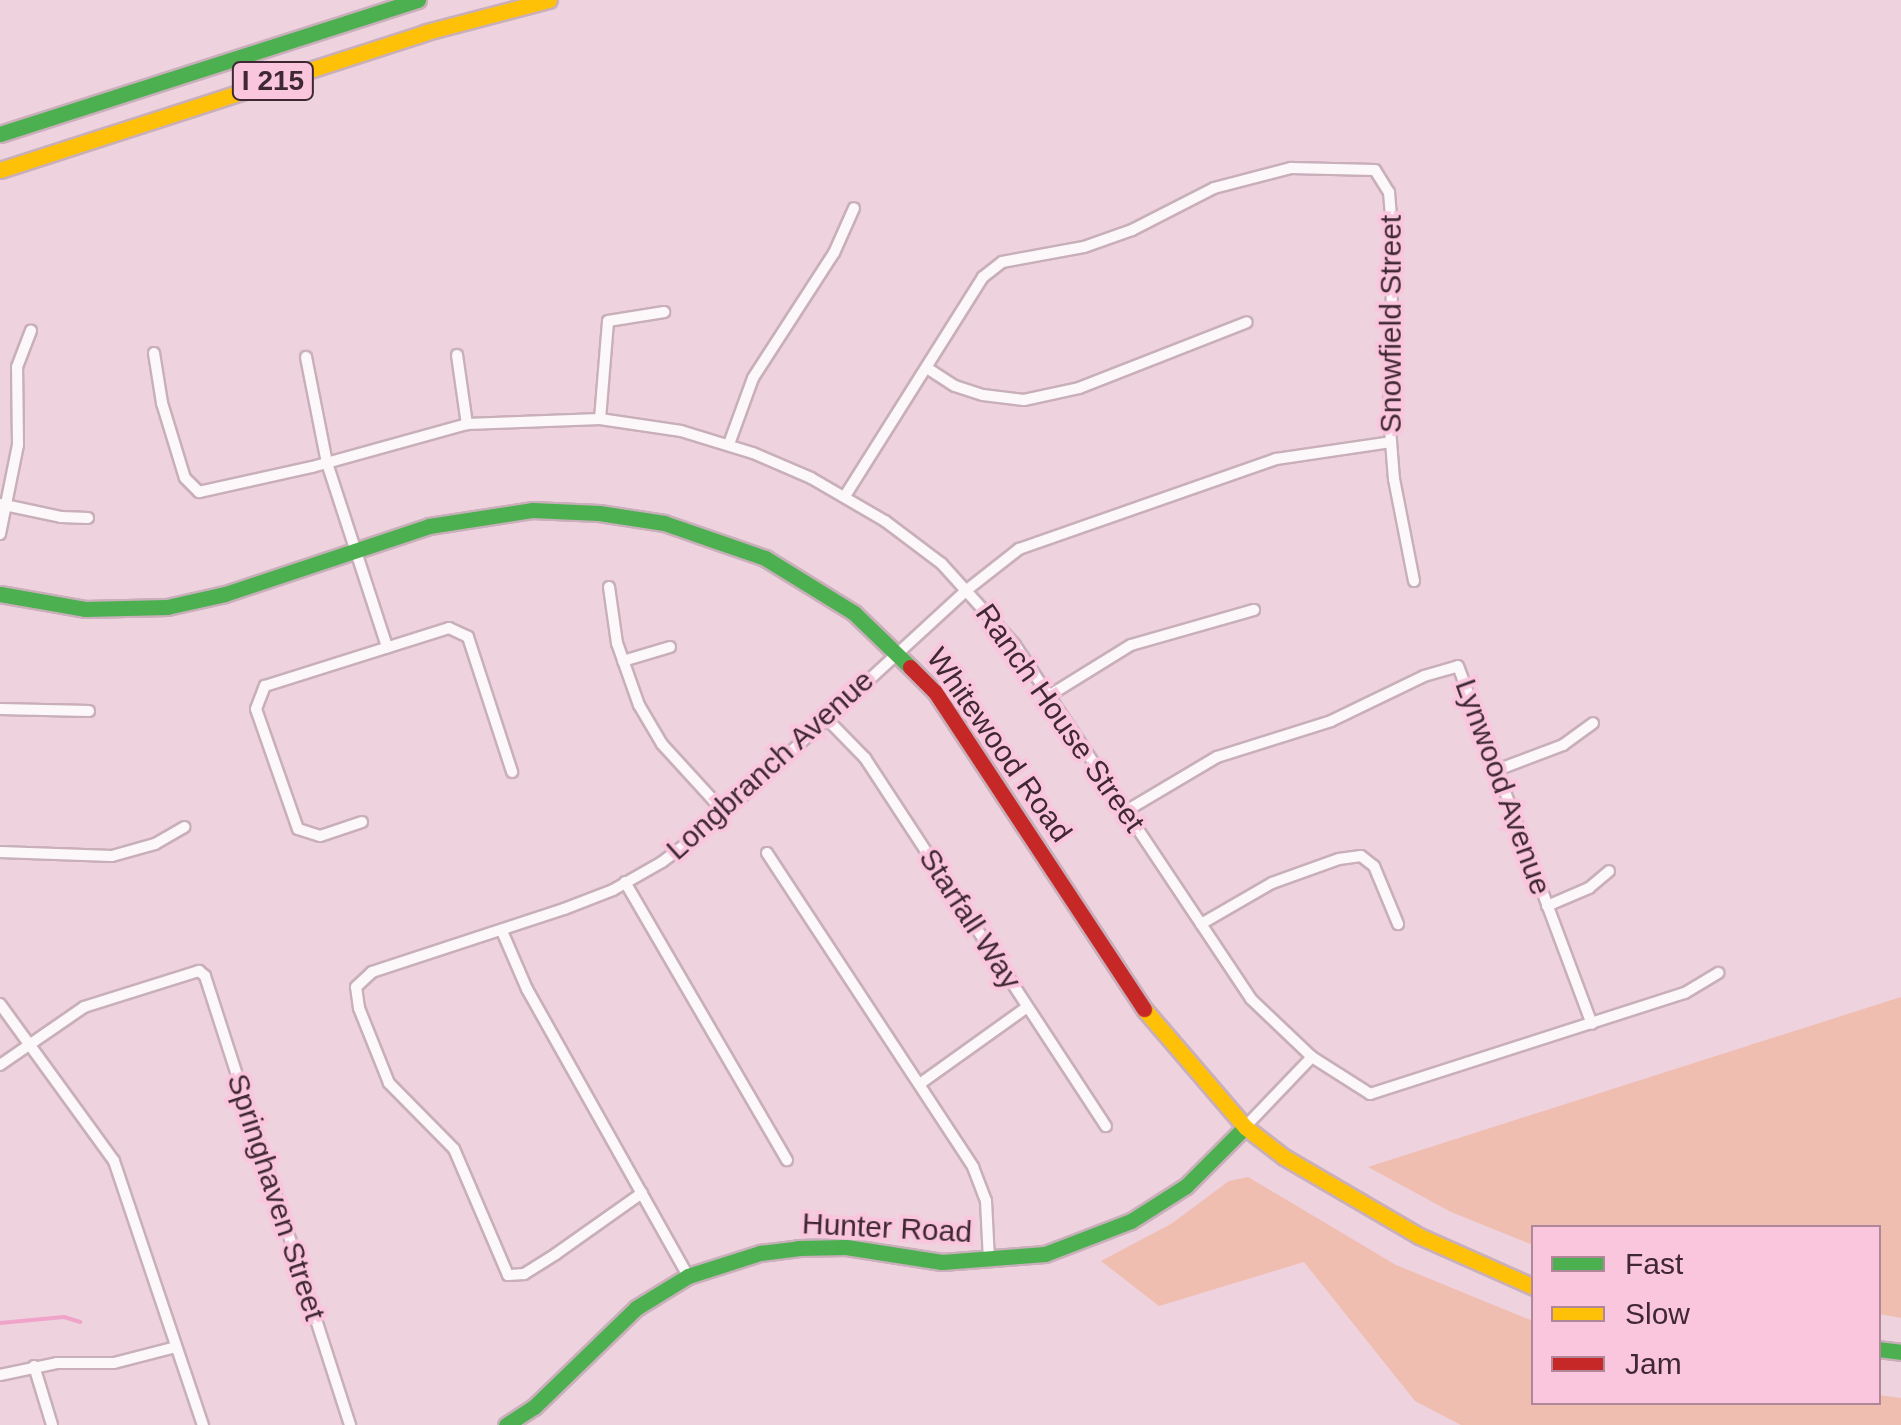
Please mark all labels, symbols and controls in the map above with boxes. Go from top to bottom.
road number: I 215 [230,58,316,104]
street label: Snowfield Street [1373,215,1409,433]
street label: Ranch House Street [968,597,1152,839]
street label: Whitewood Road [919,641,1079,849]
street label: Longbranch Avenue [658,662,882,868]
street label: Lynwood Avenue [1447,673,1559,901]
street label: Starfall Way [911,842,1029,996]
street label: Springhaven Street [219,1069,333,1325]
street label: Hunter Road [801,1206,973,1250]
legend [1531,1225,1881,1405]
text: Fast [1625,1247,1683,1280]
text: Slow [1625,1297,1690,1330]
text: Jam [1625,1347,1682,1380]

